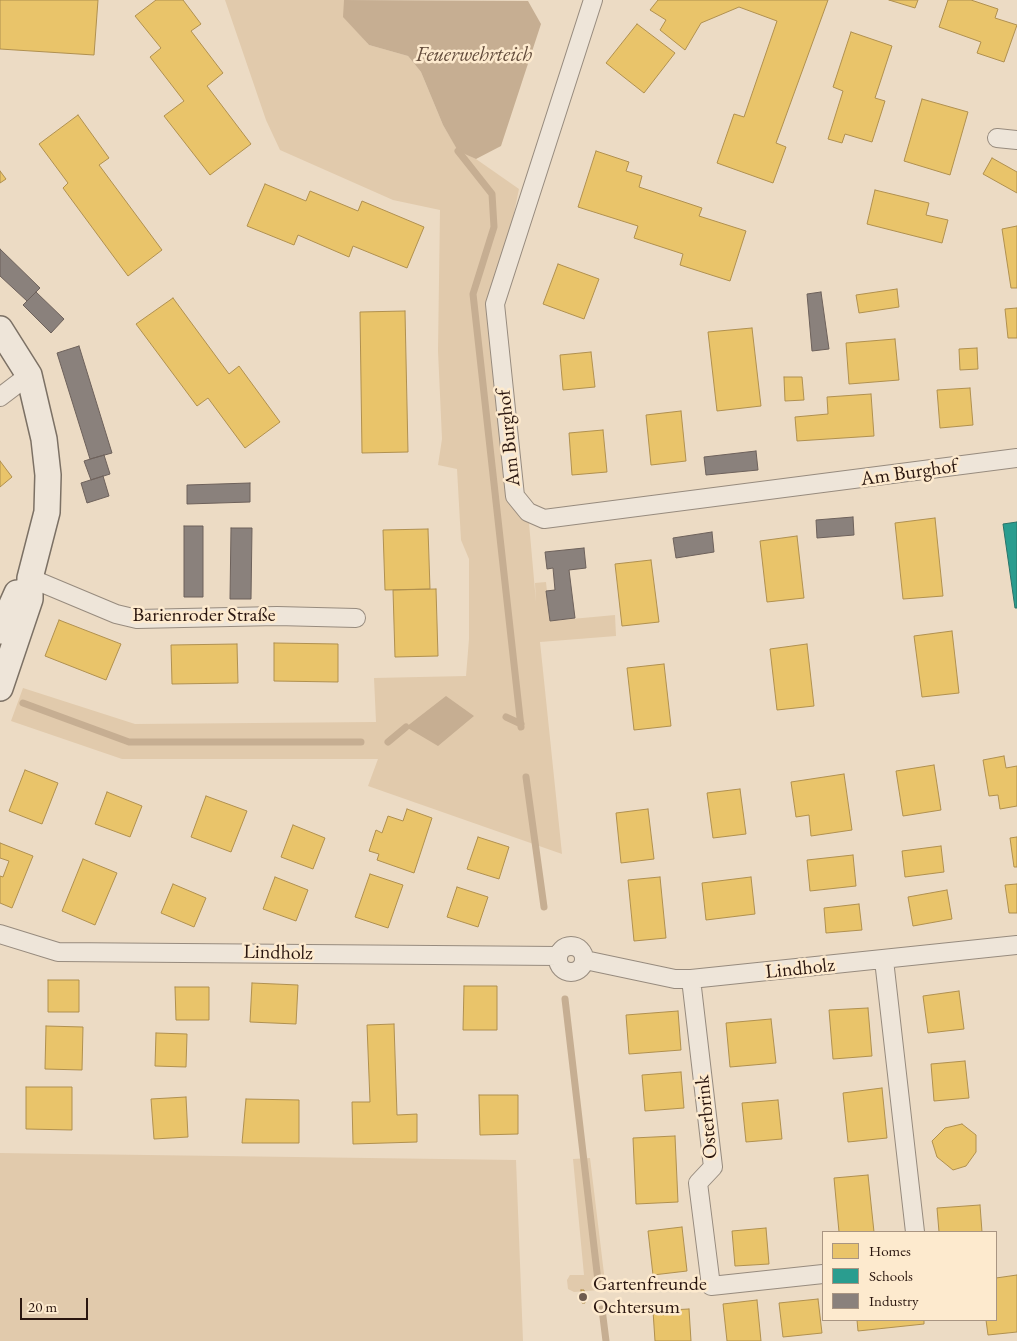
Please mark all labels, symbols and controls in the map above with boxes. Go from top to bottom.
water label: Feuerwehrteich [416,42,532,68]
street label: Am Burghof [492,388,526,488]
street label: Am Burghof [859,454,959,492]
street label: Barienroder Straße [133,604,275,628]
street label: Lindholz [243,940,313,966]
street label: Lindholz [764,953,836,985]
street label: Osterbrink [691,1074,723,1160]
legend [822,1231,997,1321]
text: Homes [869,1241,911,1260]
text: Schools [869,1266,913,1285]
place label: Gartenfreunde Ochtersum [593,1273,707,1320]
scale bar [22,1288,90,1320]
marker: Gartenfreunde Ochtersum [577,1291,589,1303]
text: Industry [869,1291,919,1310]
text: 20 m [28,1297,57,1316]

